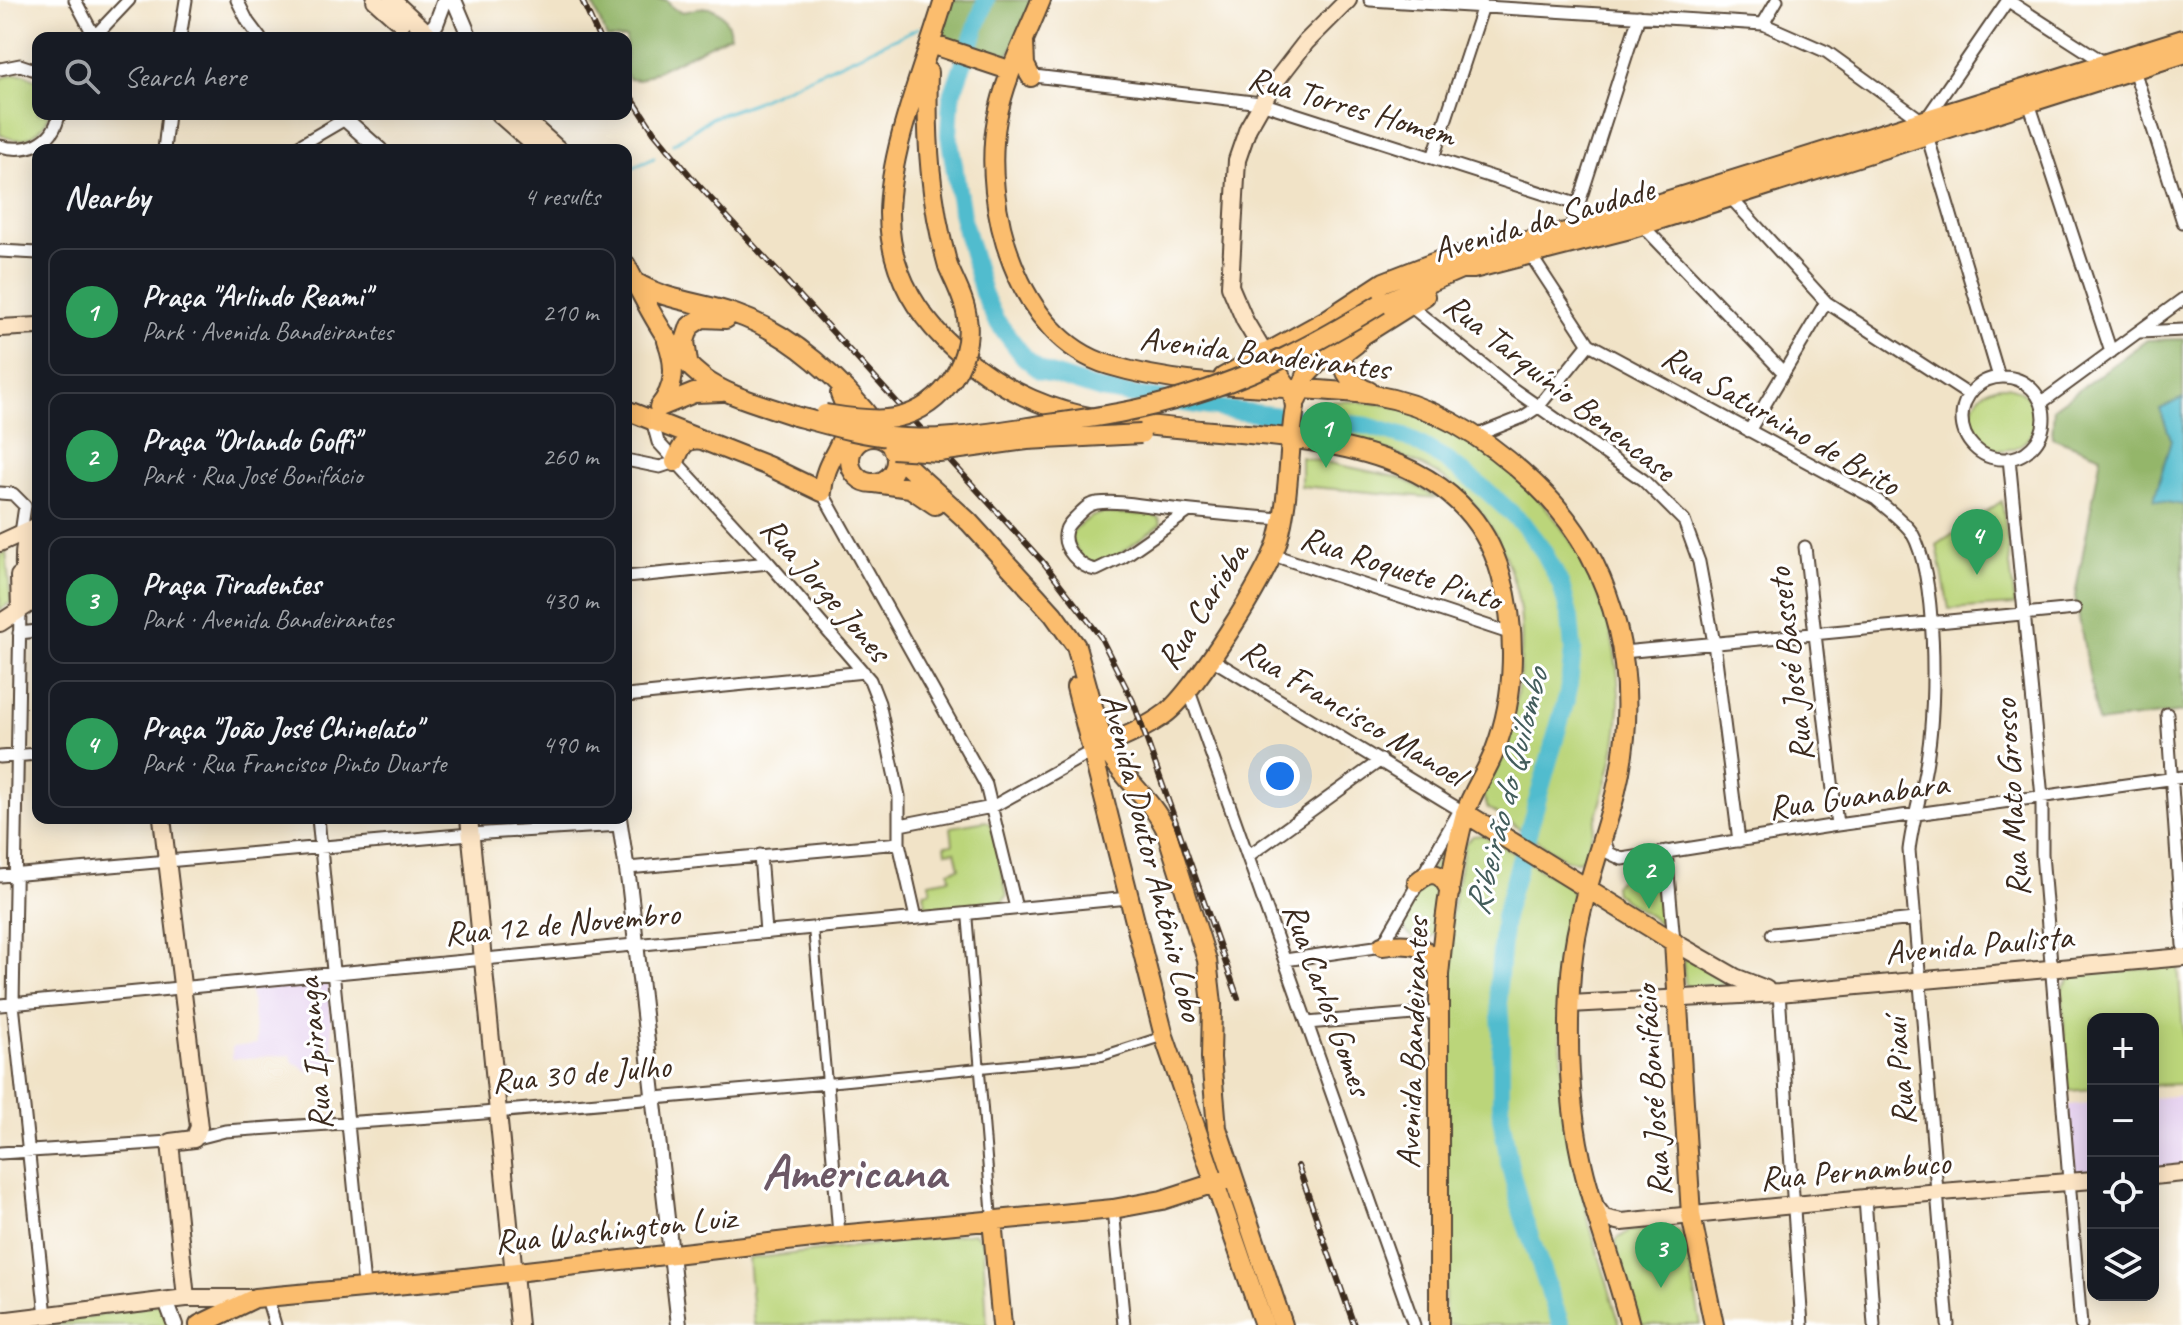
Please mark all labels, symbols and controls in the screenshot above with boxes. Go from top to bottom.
search box [32,32,632,120]
icon: search [60,54,104,98]
street label: Rua Torres Homem [1243,56,1463,157]
text: Search here [124,57,246,95]
street label: Avenida da Saudade [1427,166,1660,271]
text: Nearby [64,175,150,218]
text: 4 results [524,180,600,213]
text: Praça "Arlindo Reami" [142,277,370,315]
street label: Rua Tarquínio Benencase [1435,283,1686,492]
text: 1 [86,296,98,329]
text: 210 m [542,296,598,329]
text: Park · Avenida Bandeirantes [142,315,393,348]
street label: Avenida Bandeirantes [1138,316,1396,390]
street label: Rua Saturnino de Brito [1654,334,1909,507]
pin: 1 [1300,402,1352,468]
text: Praça "Orlando Goffi" [142,421,360,459]
text: 2 [86,440,98,473]
text: 260 m [542,440,598,473]
text: Park · Rua José Bonifácio [142,459,362,492]
street label: Rua Jorge Jones [751,508,903,673]
pin: 4 [1951,509,2003,575]
street label: Rua Roquete Pinto [1295,515,1510,622]
street label: Rua Carioba [1146,532,1259,677]
street label: Rua José Basseto [1757,564,1823,764]
text: Praça Tiradentes [142,565,321,603]
text: 3 [86,584,98,617]
text: 430 m [542,584,598,617]
text: Park · Avenida Bandeirantes [142,603,393,636]
street label: Rua Francisco Manoel [1233,628,1478,799]
water label: Ribeirão do Quilombo [1453,660,1560,919]
street label: Avenida Doutor Antônio Lobo [1092,689,1215,1027]
street label: Rua Mato Grosso [1983,696,2039,898]
text: Praça "João José Chinelato" [142,709,422,747]
text: 4 [86,728,98,761]
text: 490 m [542,728,598,761]
text: Park · Rua Francisco Pinto Duarte [142,747,446,780]
your location [1260,756,1300,796]
street label: Rua Guanabara [1765,761,1953,829]
pin: 2 [1623,843,1675,909]
street label: Rua 12 de Novembro [443,891,683,955]
street label: Rua Carlos Gomes [1273,897,1384,1104]
street label: Avenida Bandeirantes [1386,913,1438,1169]
street label: Avenida Paulista [1883,914,2077,974]
street label: Rua Ipiranga [286,974,342,1132]
street label: Rua José Bonifácio [1623,980,1681,1198]
street label: Rua Piauí [1872,1010,1925,1128]
map controls [2087,1013,2159,1301]
button: + [2087,1013,2159,1085]
street label: Rua 30 de Julho [490,1044,674,1102]
button: − [2087,1085,2159,1157]
district label: Americana [762,1140,950,1203]
street label: Rua Pernambuco [1758,1140,1954,1200]
button: locate [2087,1157,2159,1229]
street label: Rua Washington Luiz [493,1195,741,1263]
pin: 3 [1635,1222,1687,1288]
button: layers [2087,1229,2159,1301]

